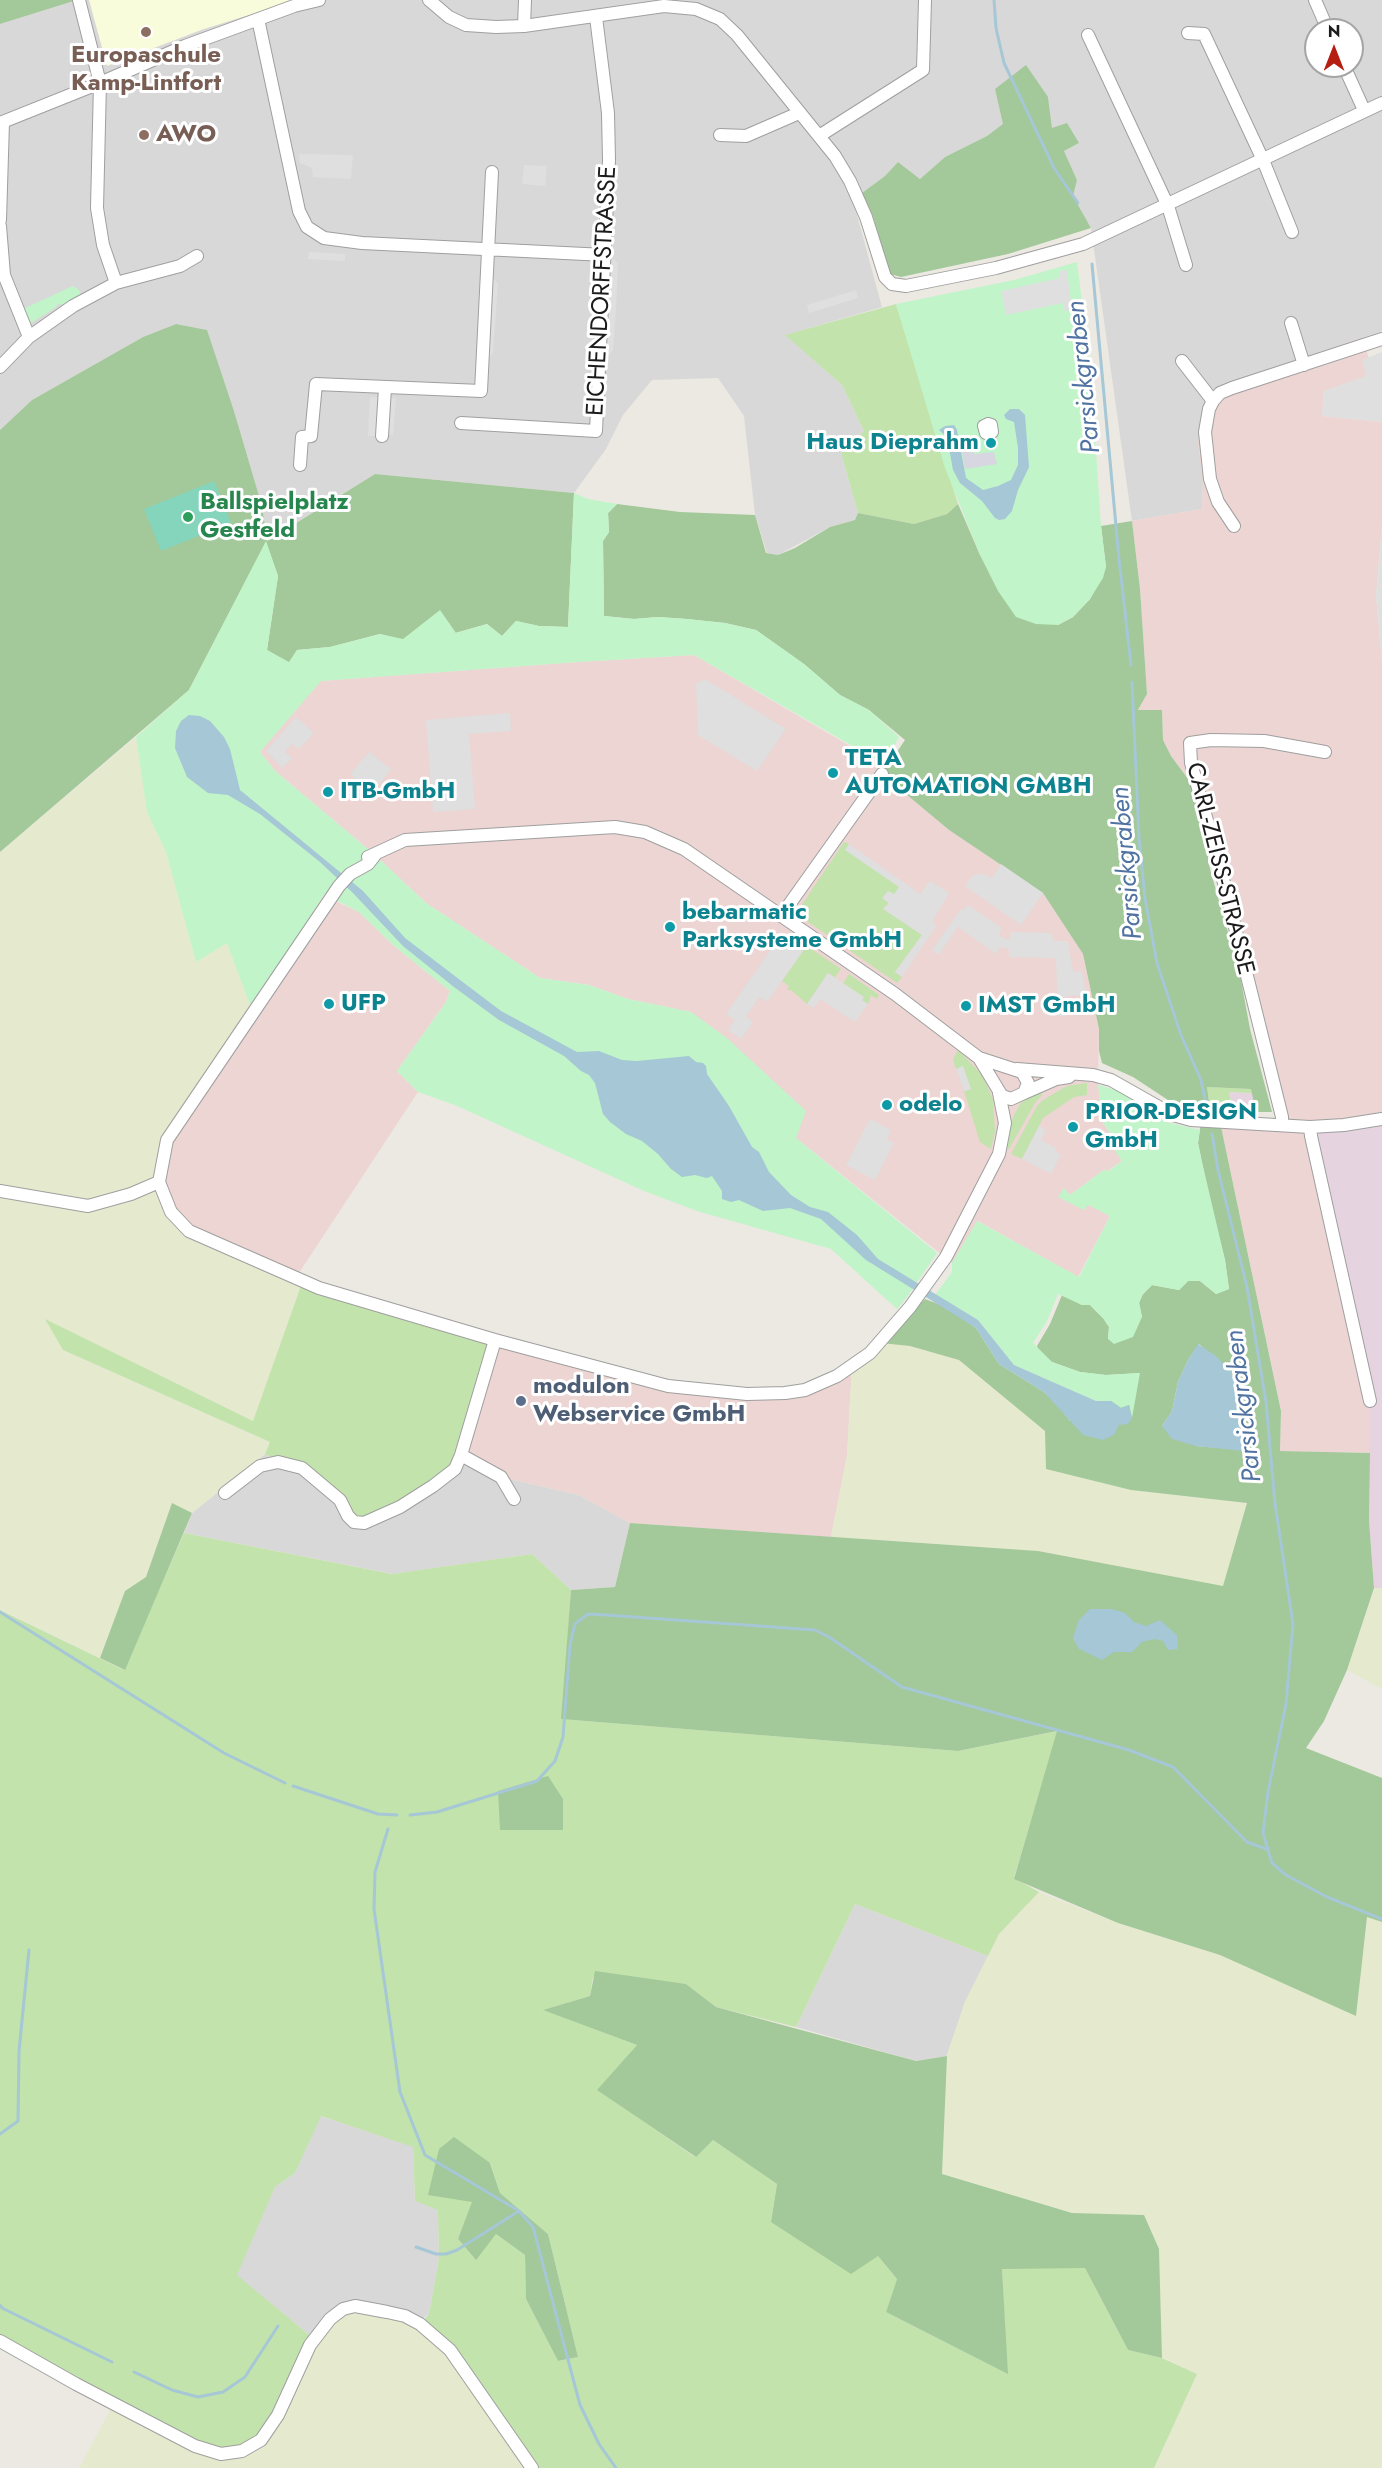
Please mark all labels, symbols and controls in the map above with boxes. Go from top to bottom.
north arrow [1304,18,1364,78]
text: N [1328,20,1340,43]
marker: Europaschule Kamp-Lintfort [139,25,153,39]
place label: Europaschule Kamp-Lintfort [71,42,221,98]
place label: AWO [156,121,216,149]
marker: AWO [137,128,151,142]
street label: EICHENDORFFSTRASSE [582,165,624,417]
water label: Parsickgraben [1061,299,1109,455]
place label: Haus Dieprahm [806,429,979,457]
marker: Haus Dieprahm [984,436,998,450]
place label: Ballspielplatz Gestfeld [200,489,349,545]
marker: Ballspielplatz Gestfeld [181,510,195,524]
place label: TETA AUTOMATION GMBH [845,745,1092,801]
street label: CARL-ZEISS-STRASSE [1179,760,1259,978]
marker: TETA AUTOMATION GMBH [826,766,840,780]
place label: ITB-GmbH [340,778,455,806]
marker: ITB-GmbH [321,785,335,799]
water label: Parsickgraben [1106,785,1150,941]
place label: bebarmatic Parksysteme GmbH [682,899,902,955]
marker: bebarmatic Parksysteme GmbH [663,920,677,934]
place label: UFP [341,990,386,1018]
place label: IMST GmbH [978,992,1116,1020]
marker: UFP [322,997,336,1011]
marker: IMST GmbH [959,999,973,1013]
place label: odelo [899,1091,962,1119]
marker: odelo [880,1098,894,1112]
place label: PRIOR-DESIGN GmbH [1085,1099,1257,1155]
marker: PRIOR-DESIGN GmbH [1066,1120,1080,1134]
water label: Parsickgraben [1220,1328,1270,1484]
place label: modulon Webservice GmbH [533,1373,745,1429]
marker: modulon Webservice GmbH [514,1394,528,1408]

